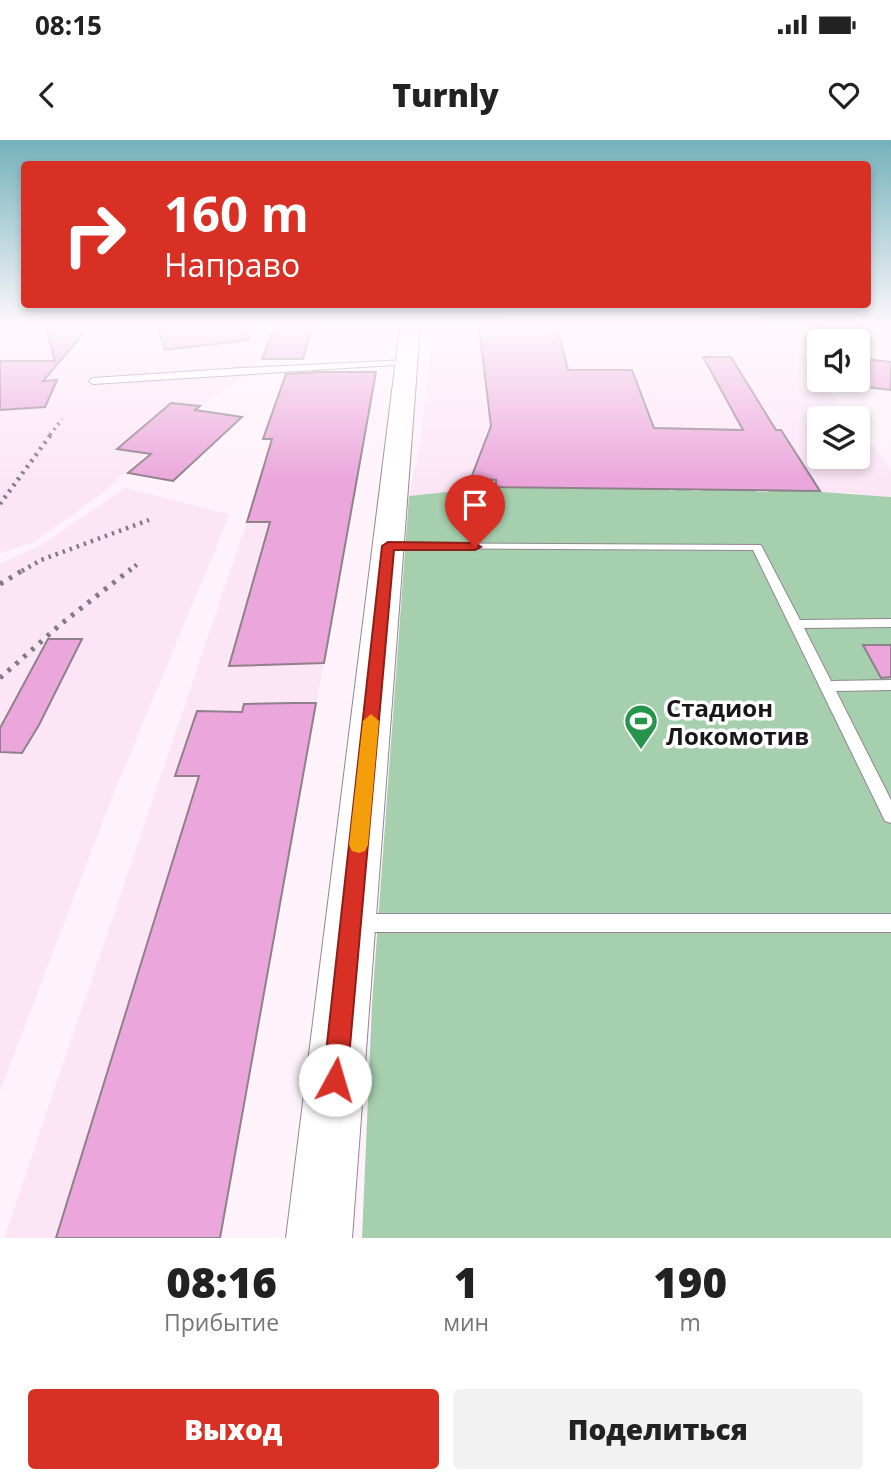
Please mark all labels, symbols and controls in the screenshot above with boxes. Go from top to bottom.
text: 08:15 [35,7,102,43]
text: Turnly [392,73,499,116]
icon: back [28,76,66,114]
icon: heart [825,76,863,114]
text: 160 m [164,180,309,246]
icon: right [49,189,140,280]
text: Направо [164,243,300,286]
map controls [807,329,870,469]
button: sound [807,329,870,392]
button: layers [807,406,870,469]
pin [445,475,505,547]
icon: arrive [456,486,494,524]
place label: Стадион Локомотив [666,691,809,752]
sports icon: Стадион Локомотив [622,702,660,751]
position arrow [298,1043,372,1117]
text: 08:16 [166,1253,277,1310]
text: 1 [454,1253,478,1310]
text: 190 [653,1253,727,1310]
text: Прибытие [164,1306,279,1338]
text: мин [443,1306,489,1338]
text: m [679,1306,701,1338]
button: Выход [28,1389,439,1469]
button: Поделиться [453,1389,863,1469]

